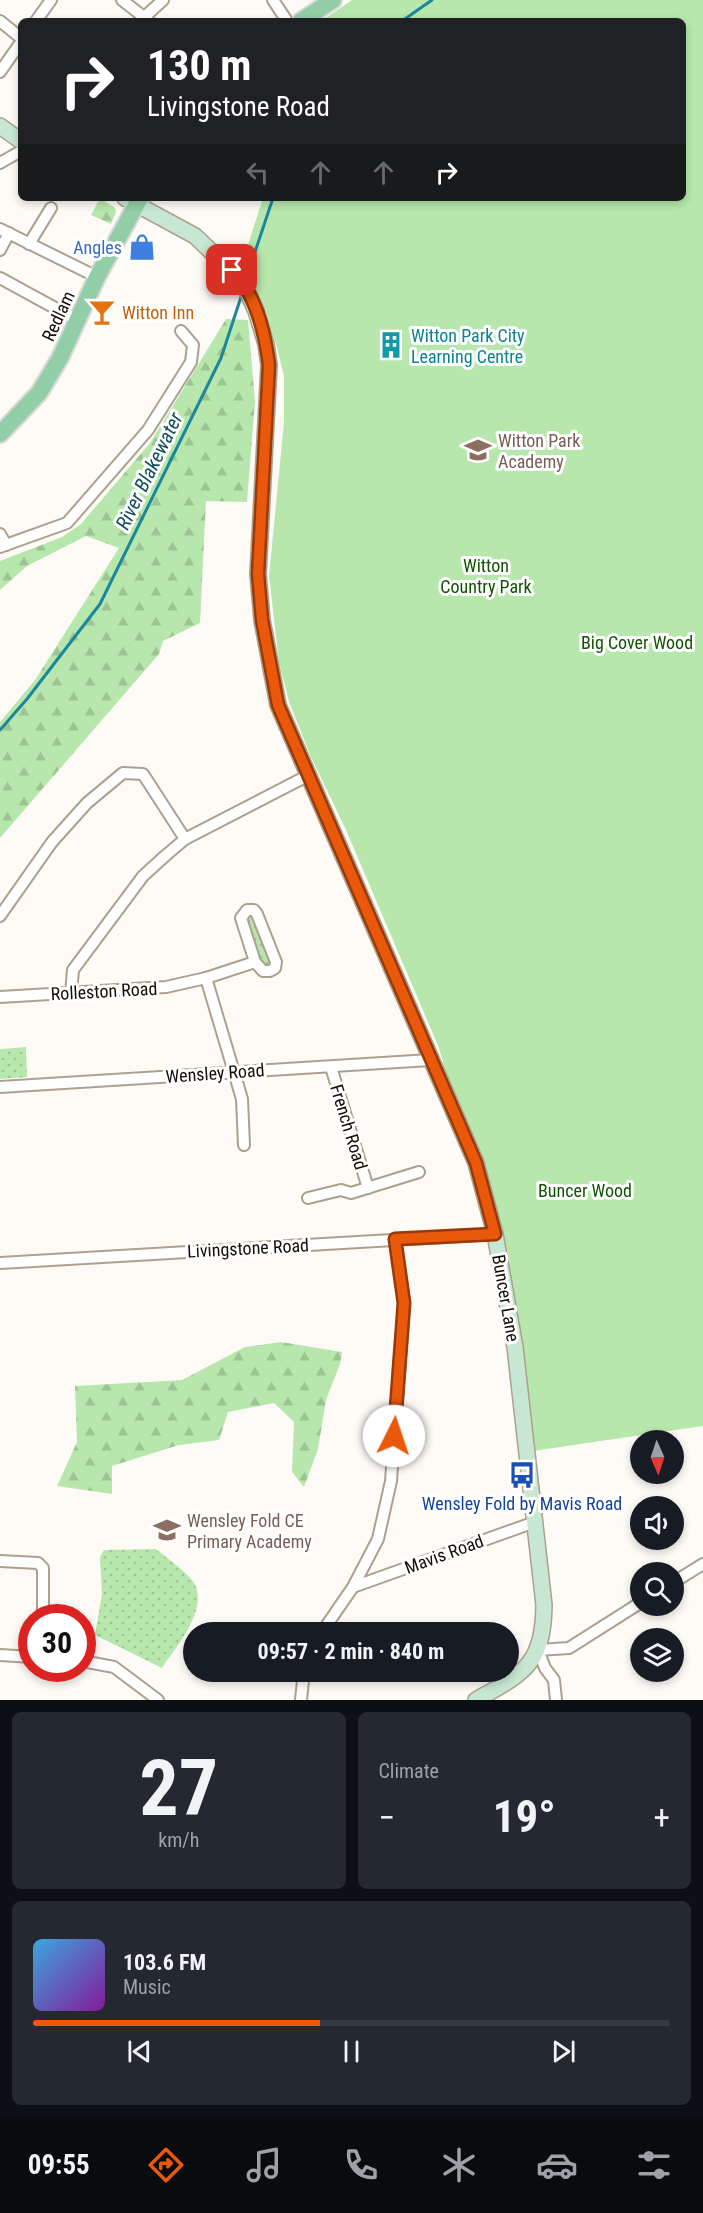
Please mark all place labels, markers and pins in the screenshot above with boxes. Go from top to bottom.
shop icon: Angles [127,232,157,262]
place label: Angles [73,237,122,258]
pin [206,244,257,295]
bar icon: Witton Inn [87,297,117,327]
place label: Witton Inn [122,302,194,323]
place label: Witton Park City Learning Centre [411,325,525,367]
building icon: Witton Park City Learning Centre [376,330,406,360]
place label: Witton Park Academy [498,430,580,472]
school or university icon: Witton Park Academy [463,435,493,465]
bus stop icon: Wensley Fold by Mavis Road [507,1460,537,1490]
place label: Wensley Fold by Mavis Road [422,1493,622,1514]
place label: Wensley Fold CE Primary Academy [187,1510,312,1552]
school or university icon: Wensley Fold CE Primary Academy [152,1515,182,1545]

